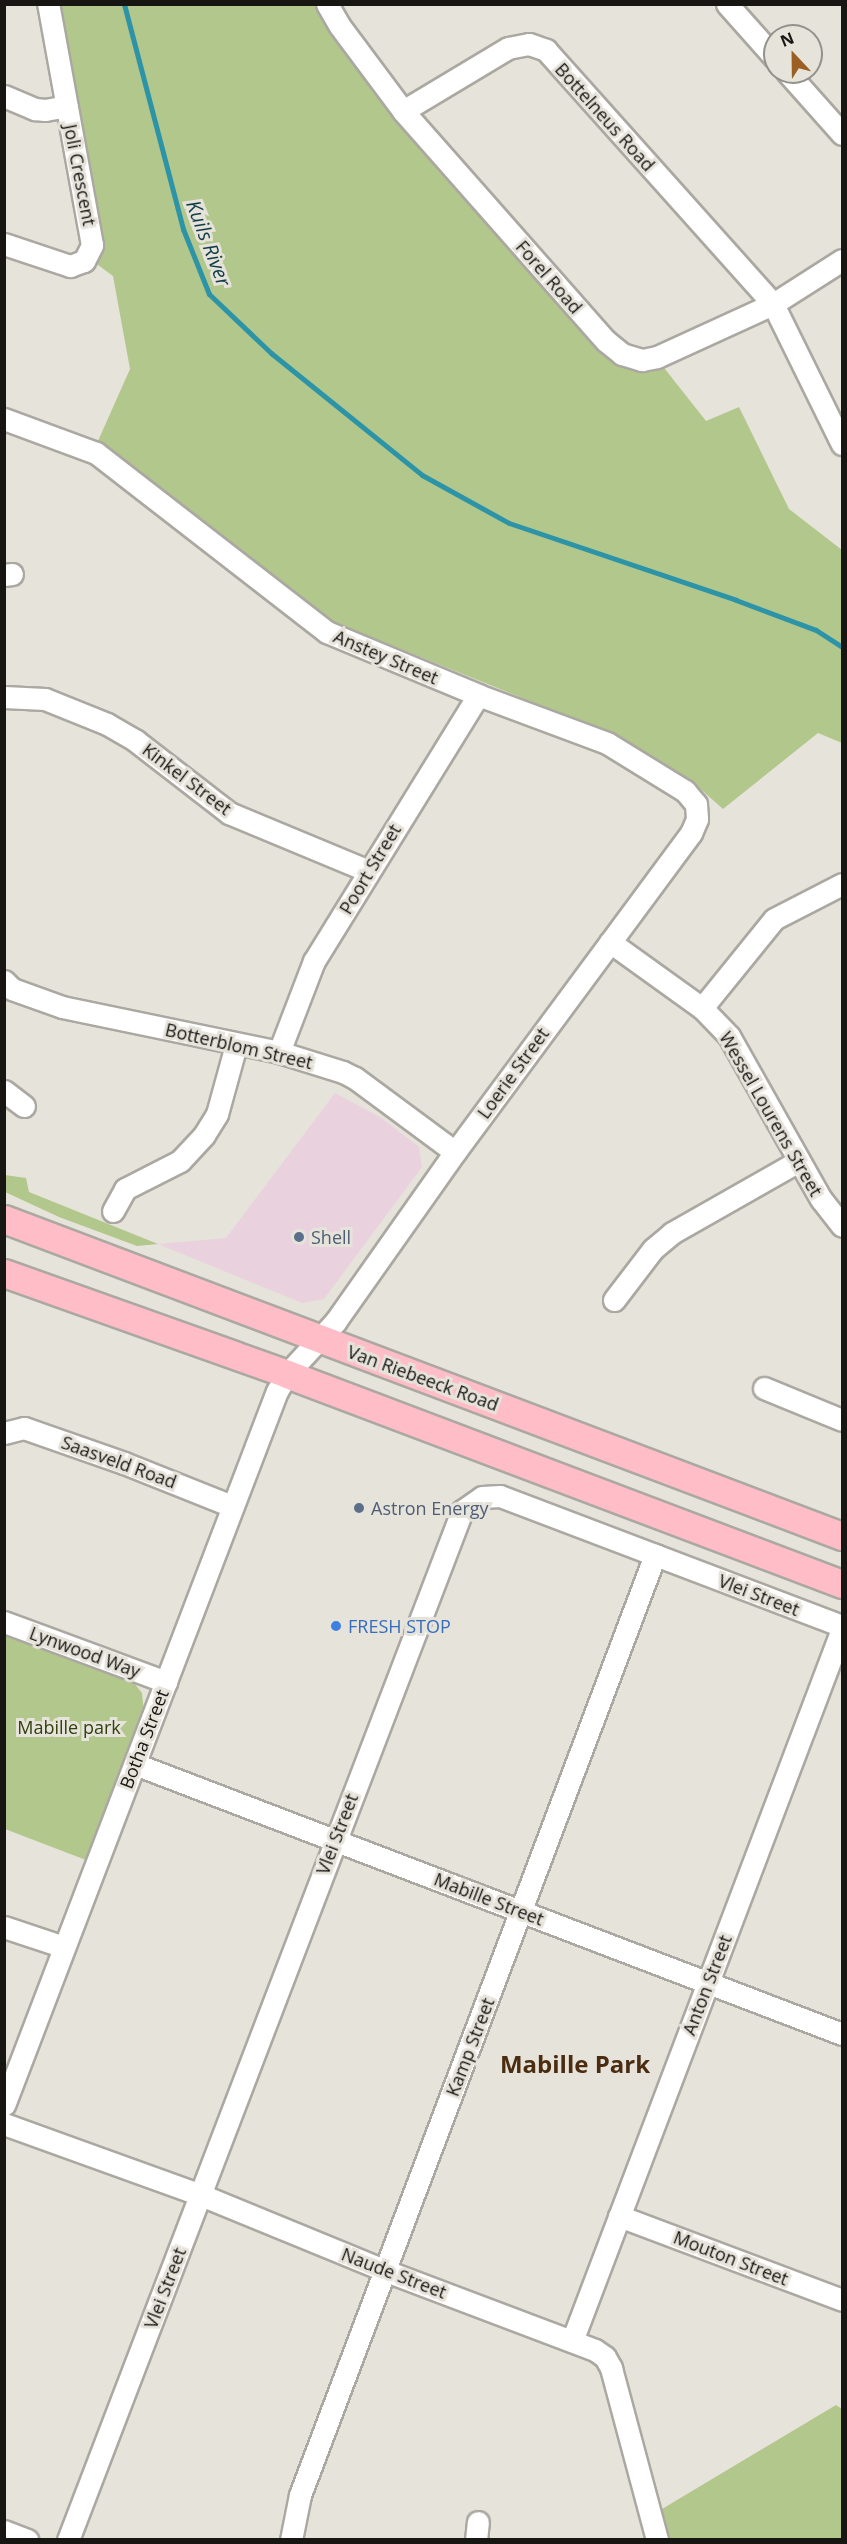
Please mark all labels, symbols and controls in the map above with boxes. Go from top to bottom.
north arrow [763,24,823,84]
text: N [777,27,797,52]
street label: Bottelneus Road [551,58,659,176]
street label: Joli Crescent [60,122,100,228]
water label: Kuils River [182,197,236,289]
street label: Forel Road [511,236,587,318]
street label: Anstey Street [330,625,442,689]
street label: Kinkel Street [138,739,236,819]
street label: Poort Street [335,820,405,918]
street label: Botterblom Street [163,1019,315,1073]
street label: Loerie Street [473,1023,553,1123]
street label: Wessel Lourens Street [715,1028,827,1200]
place label: Shell [311,1226,351,1248]
marker: Shell [292,1230,306,1244]
street label: Van Riebeeck Road [345,1341,501,1415]
street label: Saasveld Road [59,1431,179,1493]
place label: Astron Energy [371,1497,489,1519]
marker: Astron Energy [352,1501,366,1515]
street label: Vlei Street [716,1570,802,1620]
place label: FRESH STOP [348,1615,451,1637]
marker: FRESH STOP [329,1619,343,1633]
street label: Lynwood Way [27,1622,143,1682]
street label: Botha Street [115,1686,173,1792]
park label: Mabille park [17,1716,121,1738]
street label: Vlei Street [312,1791,362,1877]
street label: Mabille Street [431,1868,547,1930]
street label: Anton Street [678,1932,736,2038]
street label: Kamp Street [441,1995,499,2099]
district label: Mabille Park [500,2050,650,2078]
street label: Mouton Street [671,2226,791,2290]
street label: Naude Street [338,2243,450,2303]
street label: Vlei Street [140,2245,190,2331]

